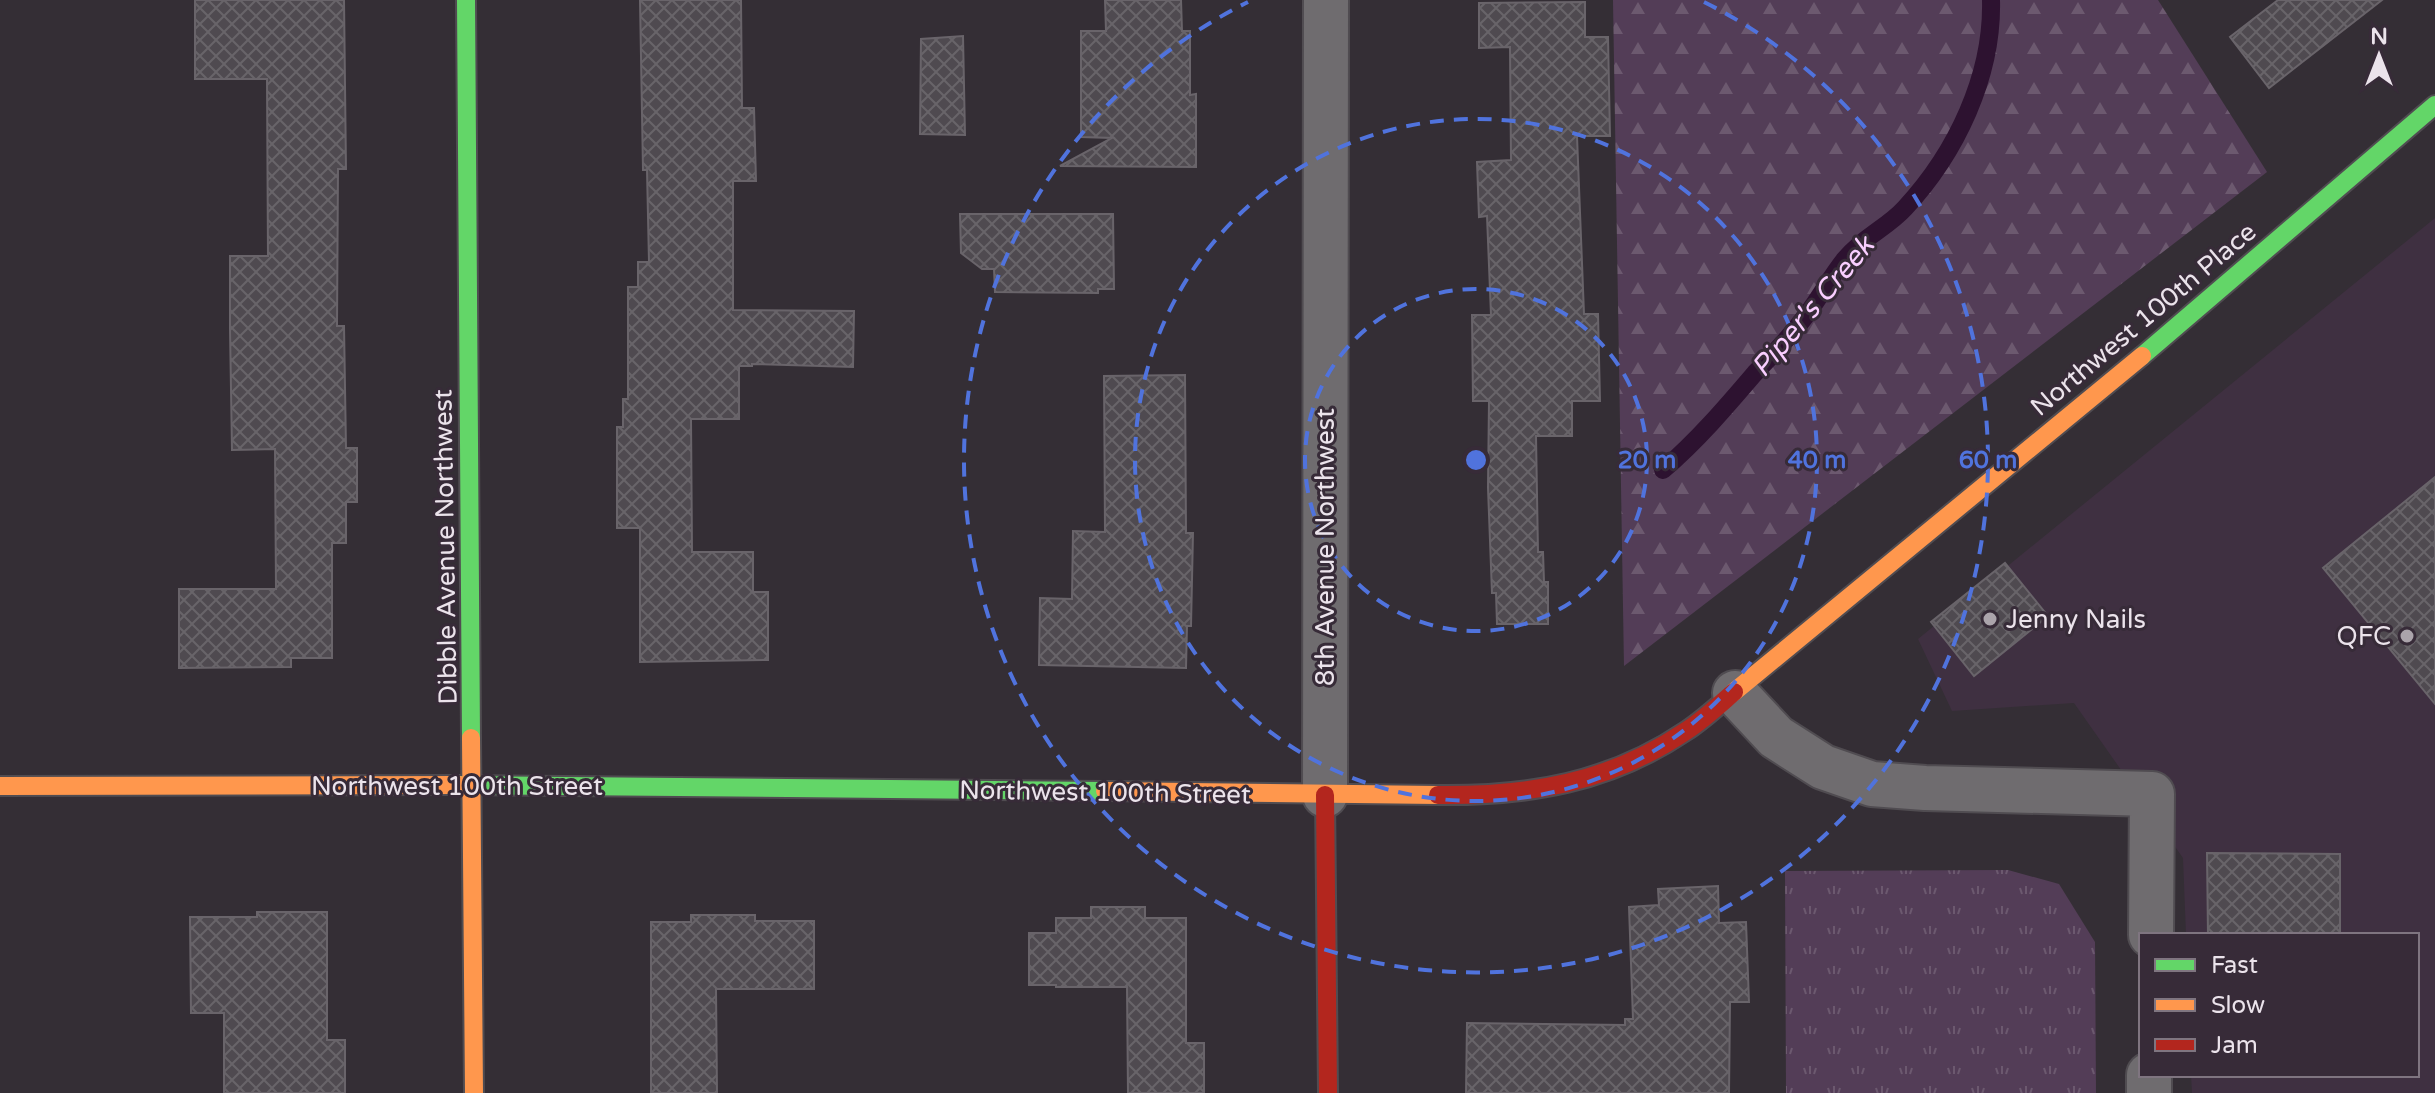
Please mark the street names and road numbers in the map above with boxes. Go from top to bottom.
street label: Northwest 100th Place [2024,216,2262,423]
street label: Dibble Avenue Northwest [427,389,464,705]
street label: 8th Avenue Northwest [1310,408,1341,686]
street label: Northwest 100th Street [311,771,603,802]
street label: Northwest 100th Street [959,774,1251,811]

